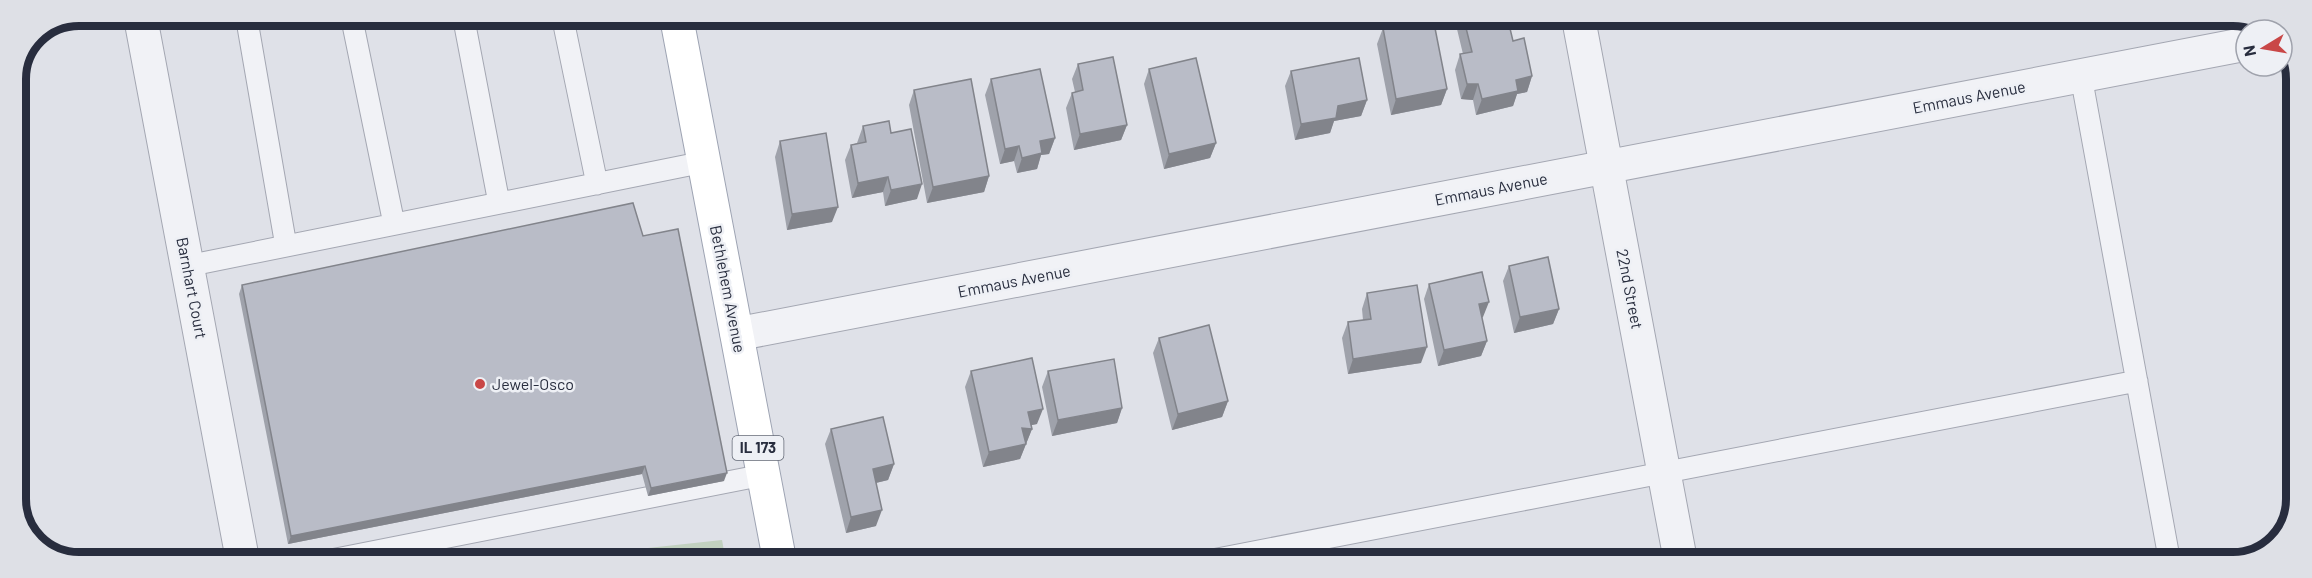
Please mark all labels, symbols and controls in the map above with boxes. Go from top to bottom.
north arrow [2234,18,2294,78]
text: N [2238,44,2259,58]
street label: Emmaus Avenue [1911,76,2027,117]
street label: Emmaus Avenue [1433,168,1549,209]
street label: Bethlehem Avenue [707,224,750,354]
street label: Barnhart Court [173,235,212,340]
street label: 22nd Street [1613,247,1648,331]
street label: Emmaus Avenue [956,260,1072,301]
place label: Jewel-Osco [492,374,574,393]
marker: Jewel-Osco [473,377,487,391]
road number: IL 173 [732,436,783,460]

